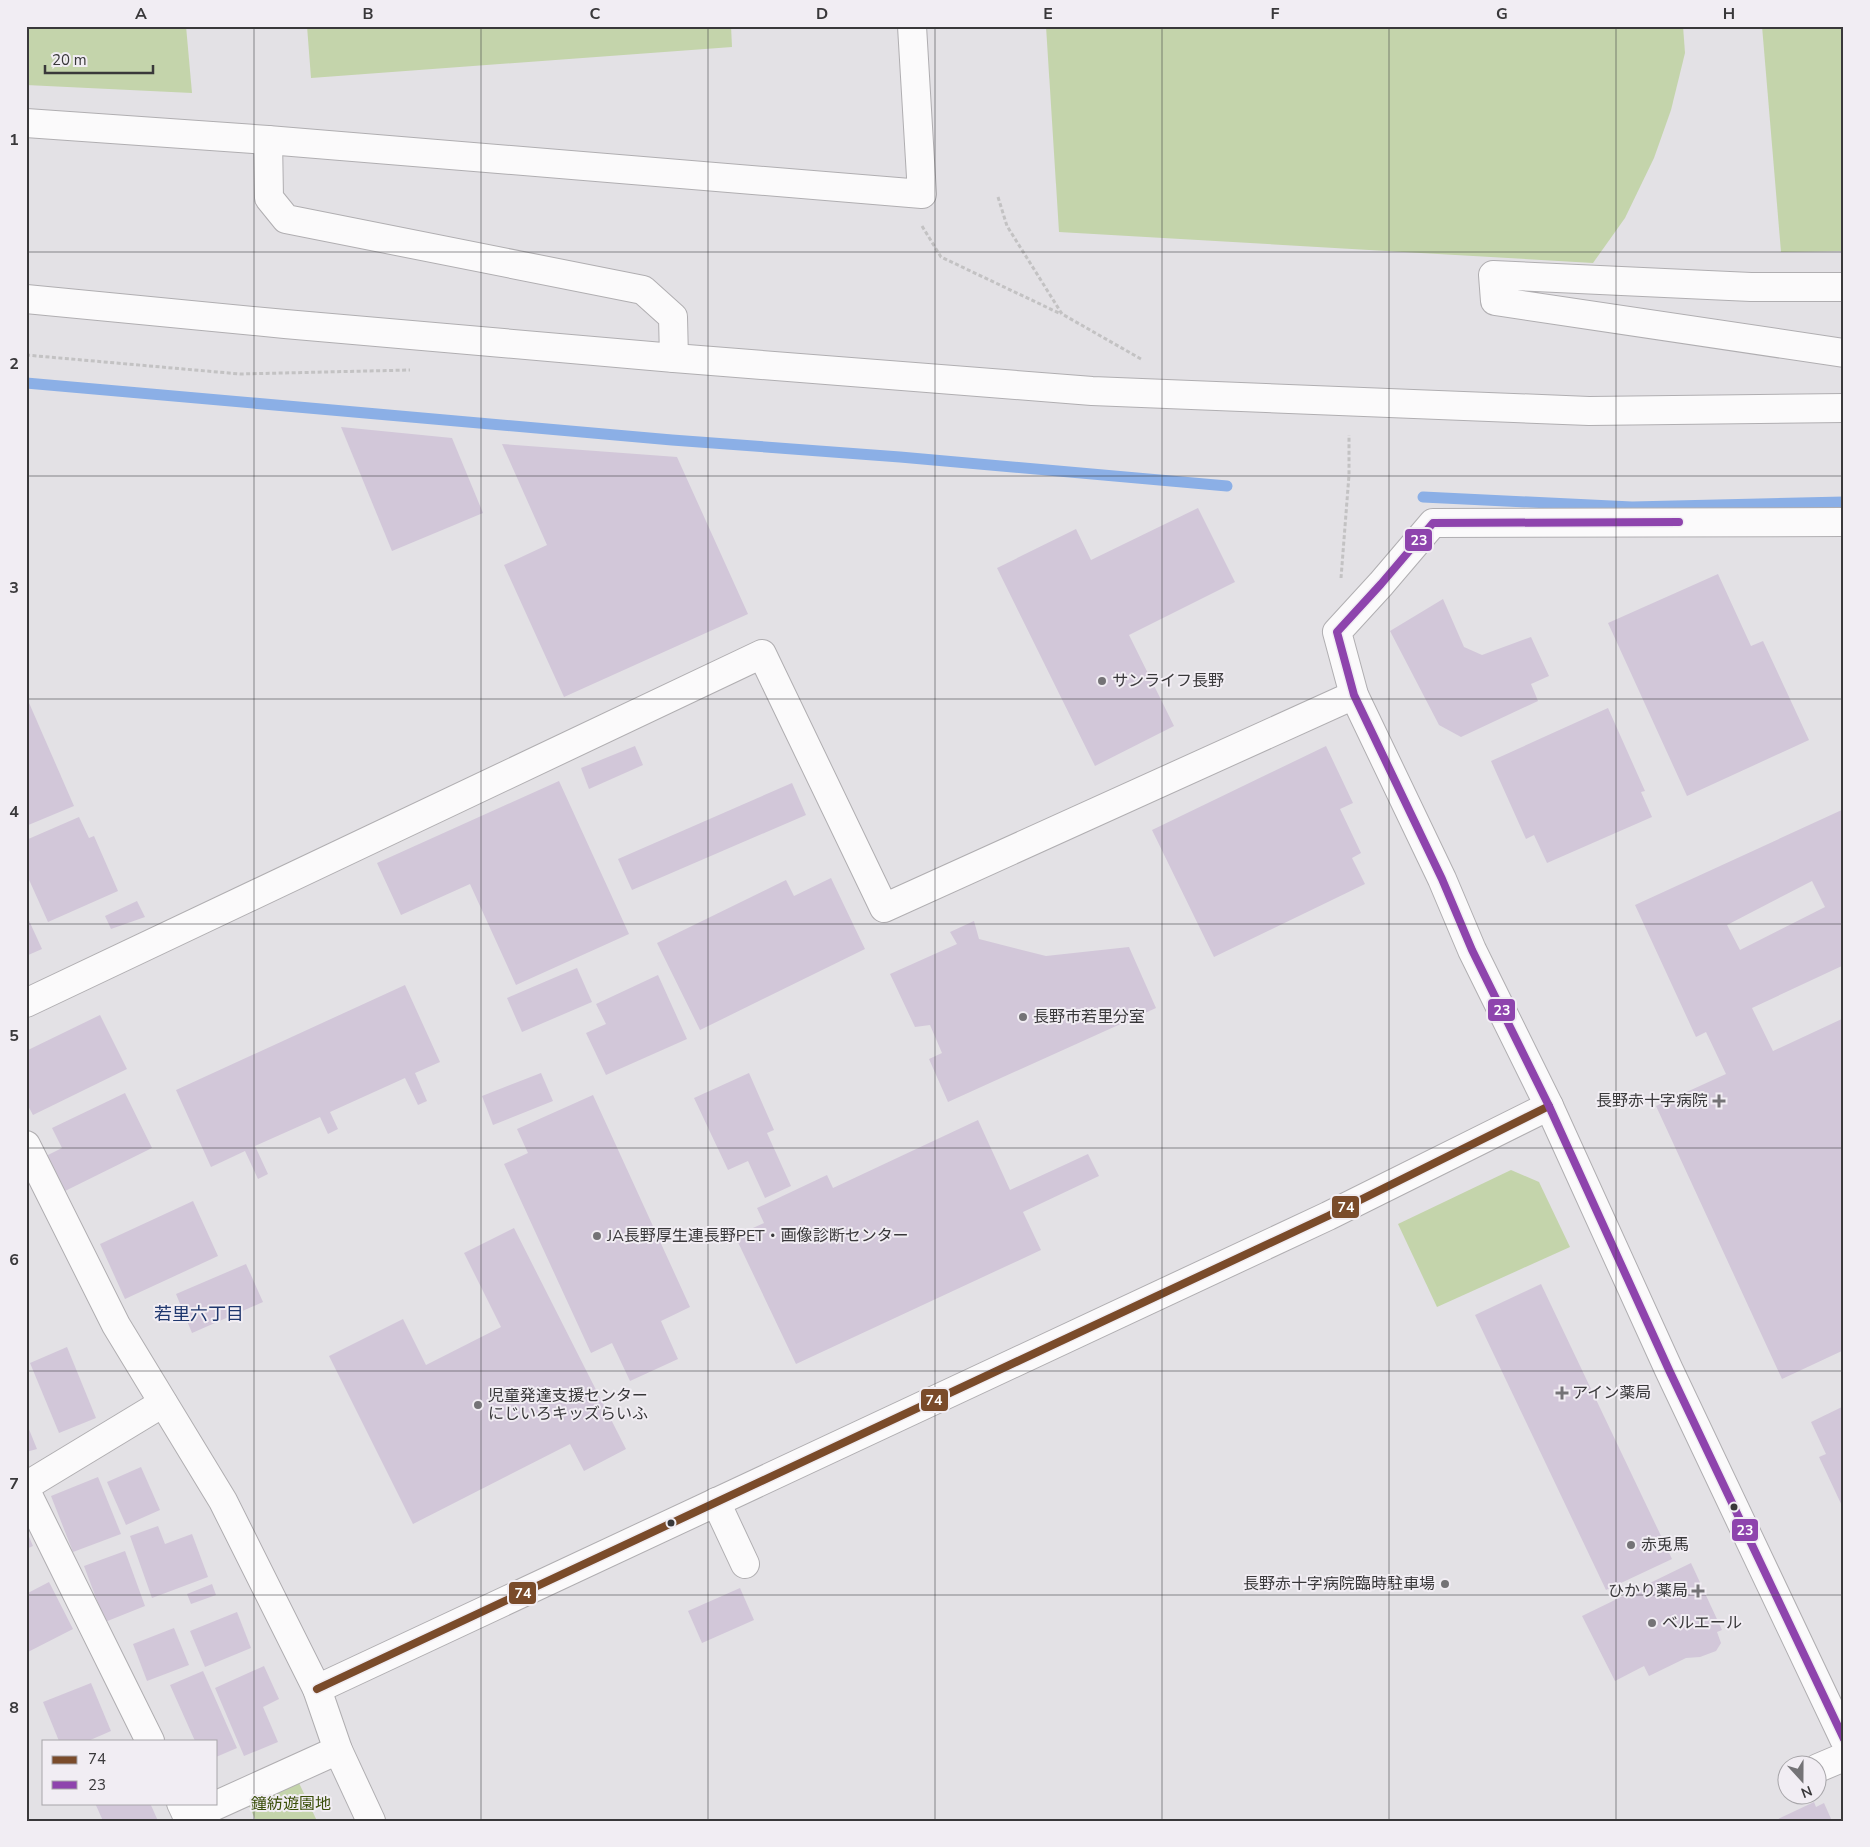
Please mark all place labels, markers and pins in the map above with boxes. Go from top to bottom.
place label: サンライフ長野 [1112,670,1224,692]
marker: サンライフ長野 [1096,675,1108,687]
place label: 長野市若里分室 [1033,1006,1145,1028]
marker: 長野市若里分室 [1017,1011,1029,1023]
place label: 長野赤十字病院 [1596,1090,1708,1112]
marker: 長野赤十字病院 [1712,1094,1726,1108]
place label: JA長野厚生連長野PET・画像診断センター [606,1225,909,1247]
marker: JA長野厚生連長野PET・画像診断センター [591,1230,603,1242]
place label: アイン薬局 [1572,1382,1651,1404]
place label: 児童発達支援センター にじいろキッズらいふ [488,1385,648,1425]
marker: アイン薬局 [1556,1387,1568,1399]
marker: 児童発達支援センター にじいろキッズらいふ [472,1399,484,1411]
unlabelled marker [1729,1502,1739,1512]
unlabelled marker [666,1518,676,1528]
place label: 赤兎馬 [1641,1534,1689,1556]
marker: 赤兎馬 [1625,1539,1637,1551]
place label: 長野赤十字病院臨時駐車場 [1243,1573,1435,1595]
marker: 長野赤十字病院臨時駐車場 [1439,1578,1451,1590]
place label: ひかり薬局 [1608,1580,1688,1602]
marker: ひかり薬局 [1692,1585,1704,1597]
place label: ベルエール [1662,1612,1742,1634]
marker: ベルエール [1646,1617,1658,1629]

